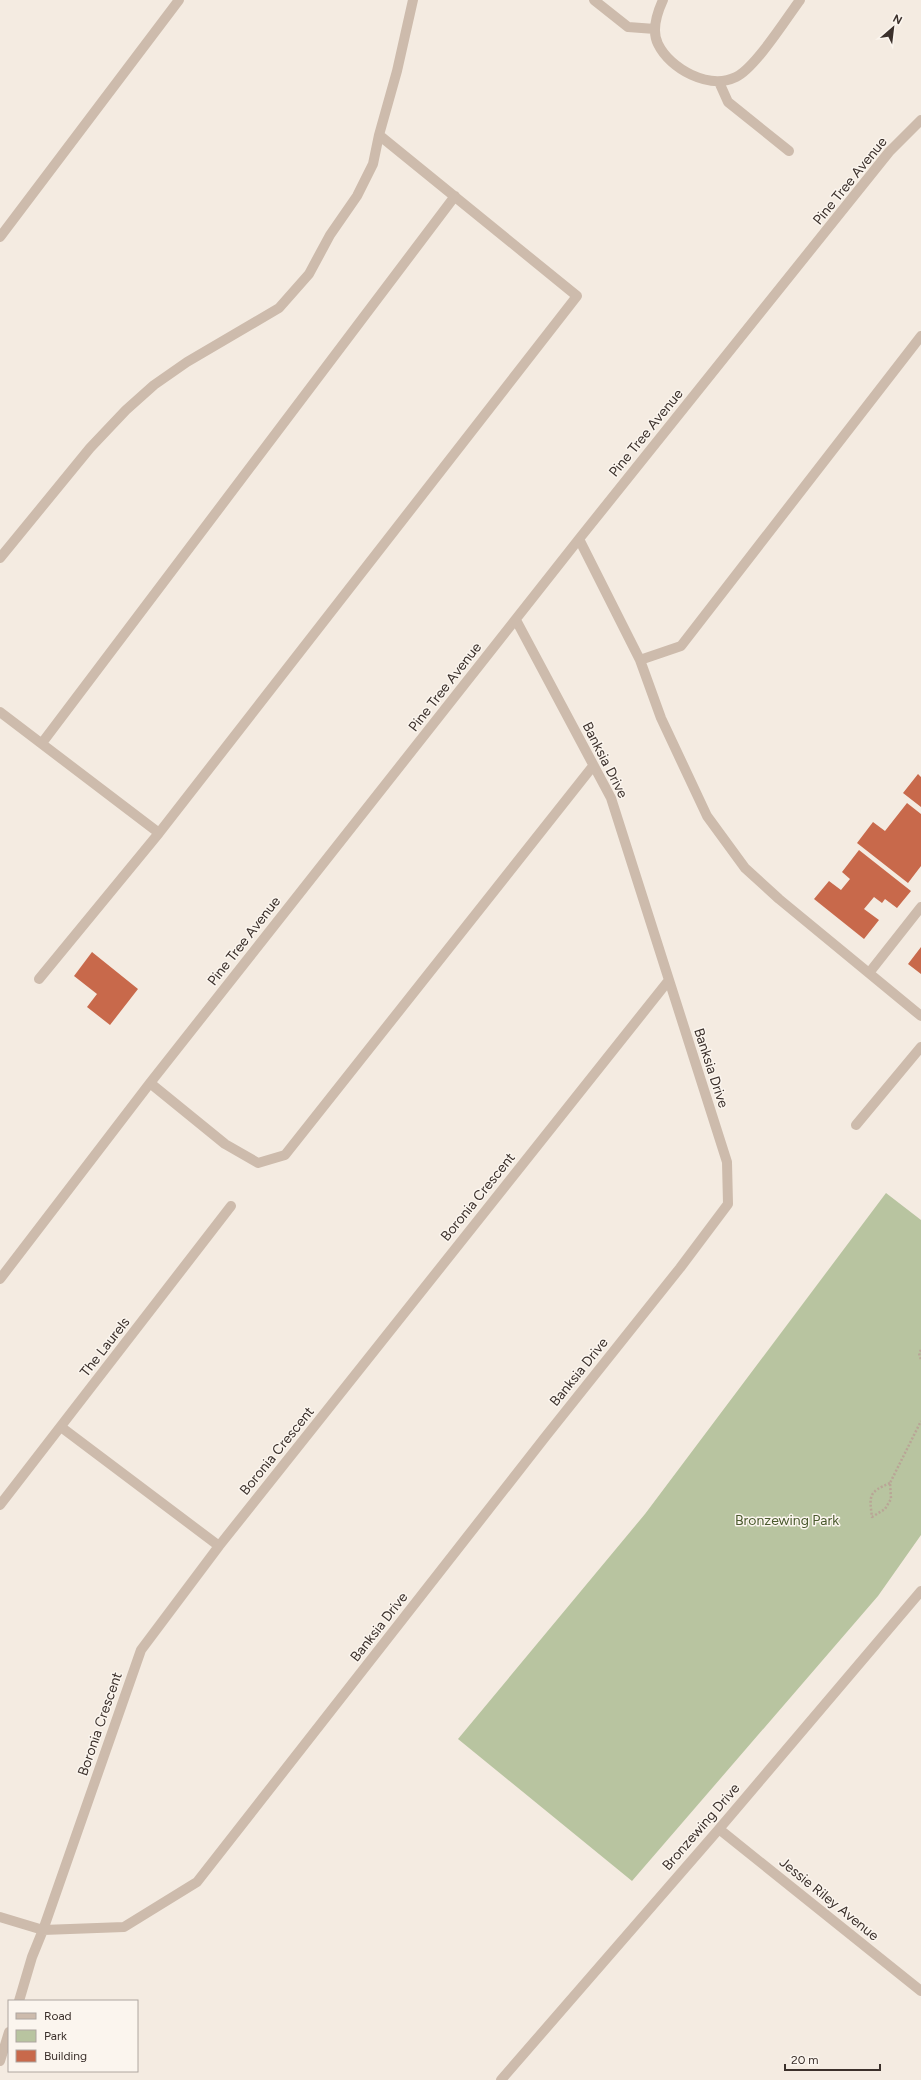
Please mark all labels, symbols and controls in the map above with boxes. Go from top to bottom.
north arrow [873,8,913,48]
text: N [891,12,904,27]
street label: Pine Tree Avenue [809,133,891,228]
street label: Pine Tree Avenue [605,385,687,480]
street label: Pine Tree Avenue [405,639,485,735]
street label: Banksia Drive [579,719,632,801]
street label: Pine Tree Avenue [204,893,284,989]
street label: Banksia Drive [690,1026,732,1110]
street label: Boronia Crescent [437,1149,519,1245]
street label: The Laurels [76,1314,134,1380]
street label: Banksia Drive [546,1334,612,1410]
street label: Boronia Crescent [236,1403,318,1499]
park label: Bronzewing Park [735,1512,839,1529]
street label: Banksia Drive [347,1589,411,1665]
street label: Boronia Crescent [74,1670,126,1778]
street label: Bronzewing Drive [659,1780,744,1874]
street label: Jessie Riley Avenue [776,1854,882,1945]
legend [8,2000,138,2072]
text: Road [44,2009,72,2023]
text: Park [44,2029,67,2043]
scale bar [785,2046,880,2072]
text: Building [44,2049,87,2063]
text: 20 m [791,2053,819,2067]

